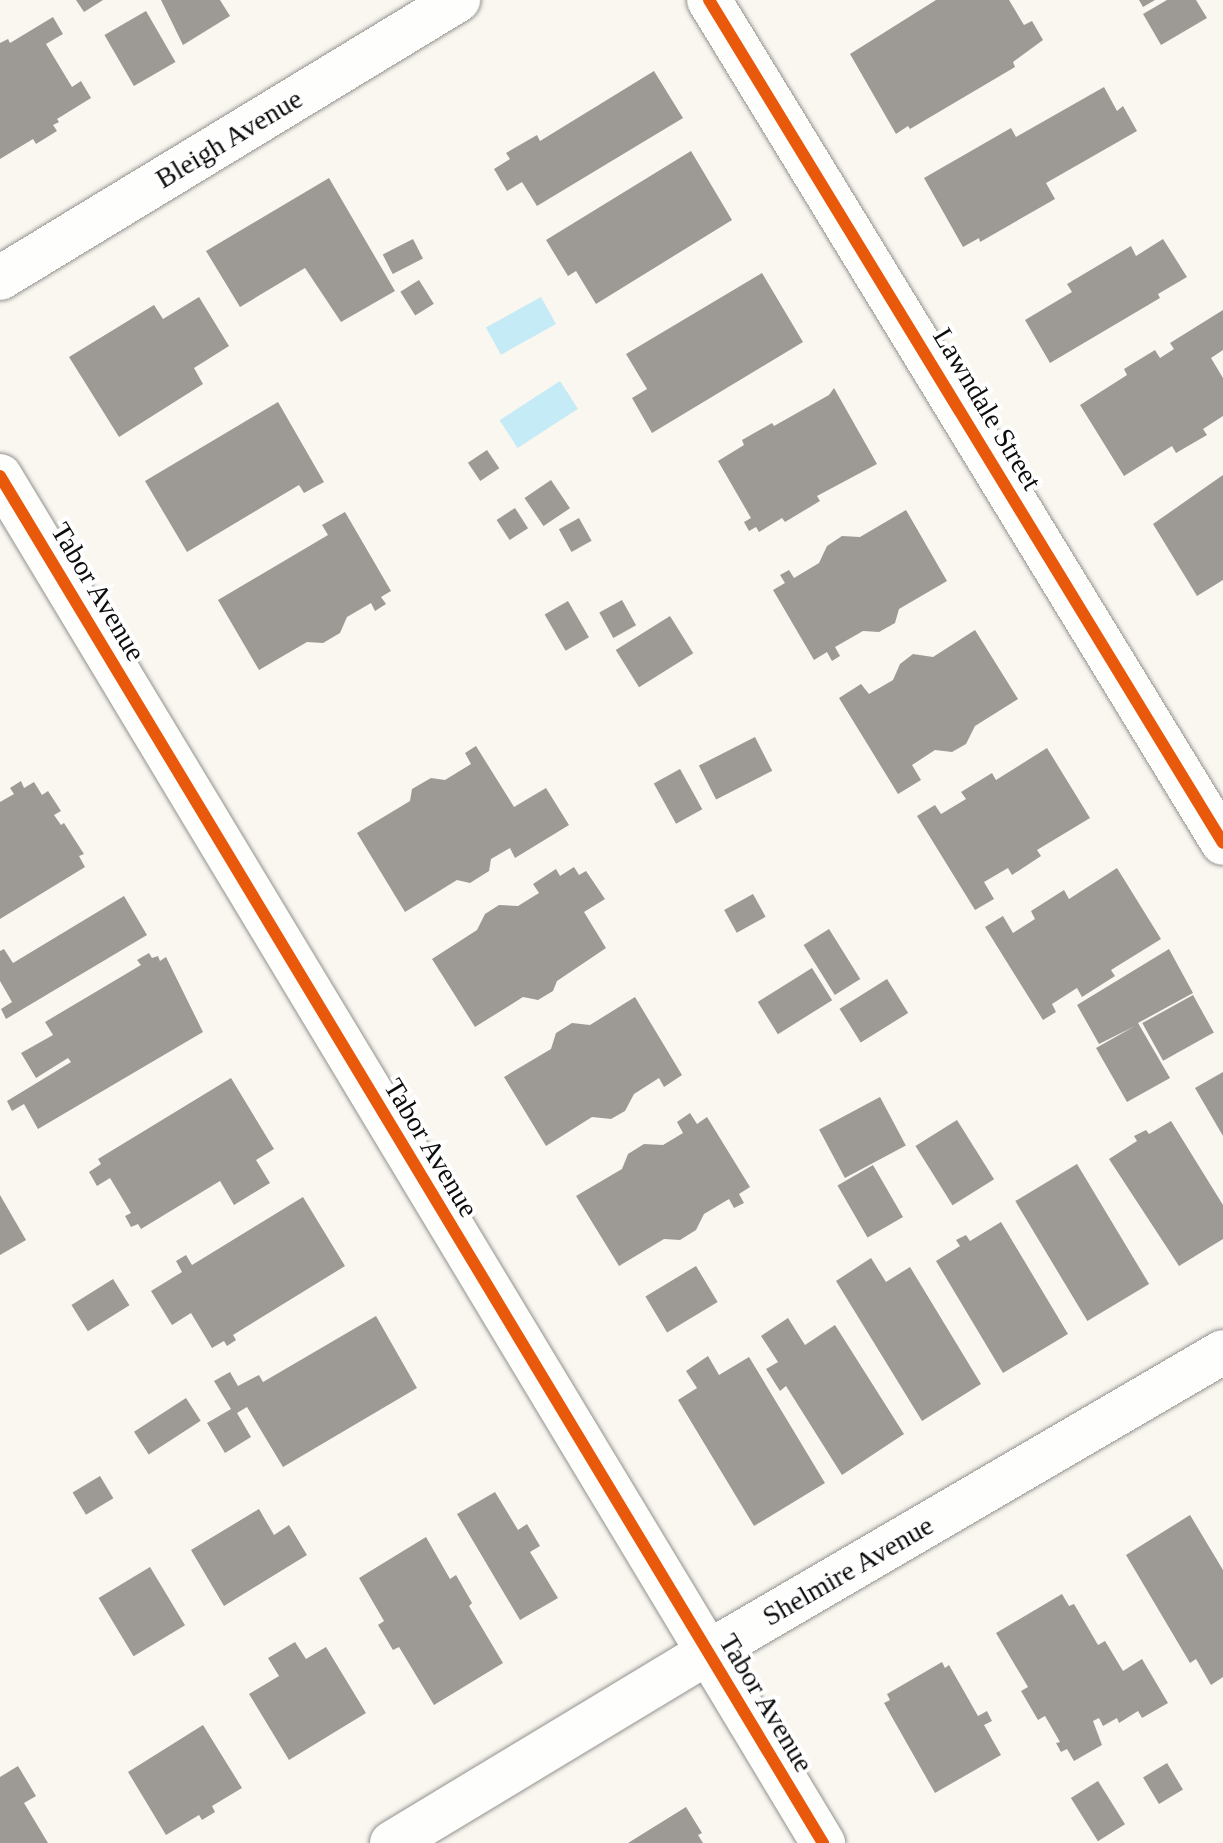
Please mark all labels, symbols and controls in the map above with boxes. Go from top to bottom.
street label: Bleigh Avenue [149,82,309,196]
street label: Lawndale Street [926,322,1048,496]
street label: Tabor Avenue [43,516,153,668]
street label: Tabor Avenue [376,1072,486,1224]
street label: Shelmire Avenue [756,1508,940,1634]
street label: Tabor Avenue [711,1627,821,1779]

